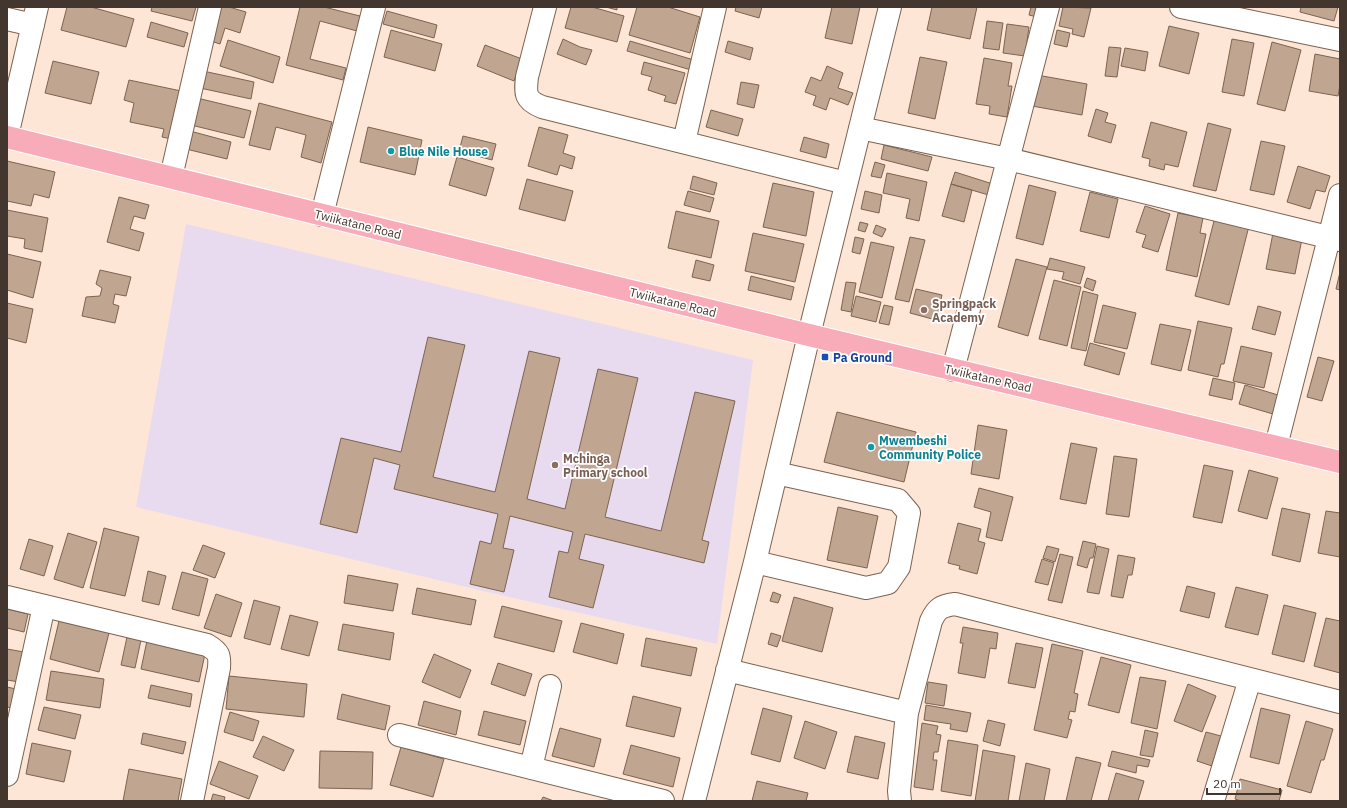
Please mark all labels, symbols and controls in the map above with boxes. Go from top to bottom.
place label: Blue Nile House [399,144,488,159]
marker: Blue Nile House [386,146,396,156]
street label: Twiikatane Road [313,206,403,242]
street label: Twiikatane Road [628,284,718,320]
place label: Springpack Academy [932,296,996,325]
marker: Springpack Academy [919,305,929,315]
place label: Pa Ground [833,350,892,365]
marker: Pa Ground [820,352,830,362]
street label: Twiikatane Road [943,361,1033,395]
place label: Mwembeshi Community Police [879,433,981,462]
marker: Mwembeshi Community Police [866,442,876,452]
place label: Mchinga Primary school [563,451,648,480]
marker: Mchinga Primary school [550,460,560,470]
scale bar [1207,770,1280,796]
text: 20 m [1213,776,1241,791]

